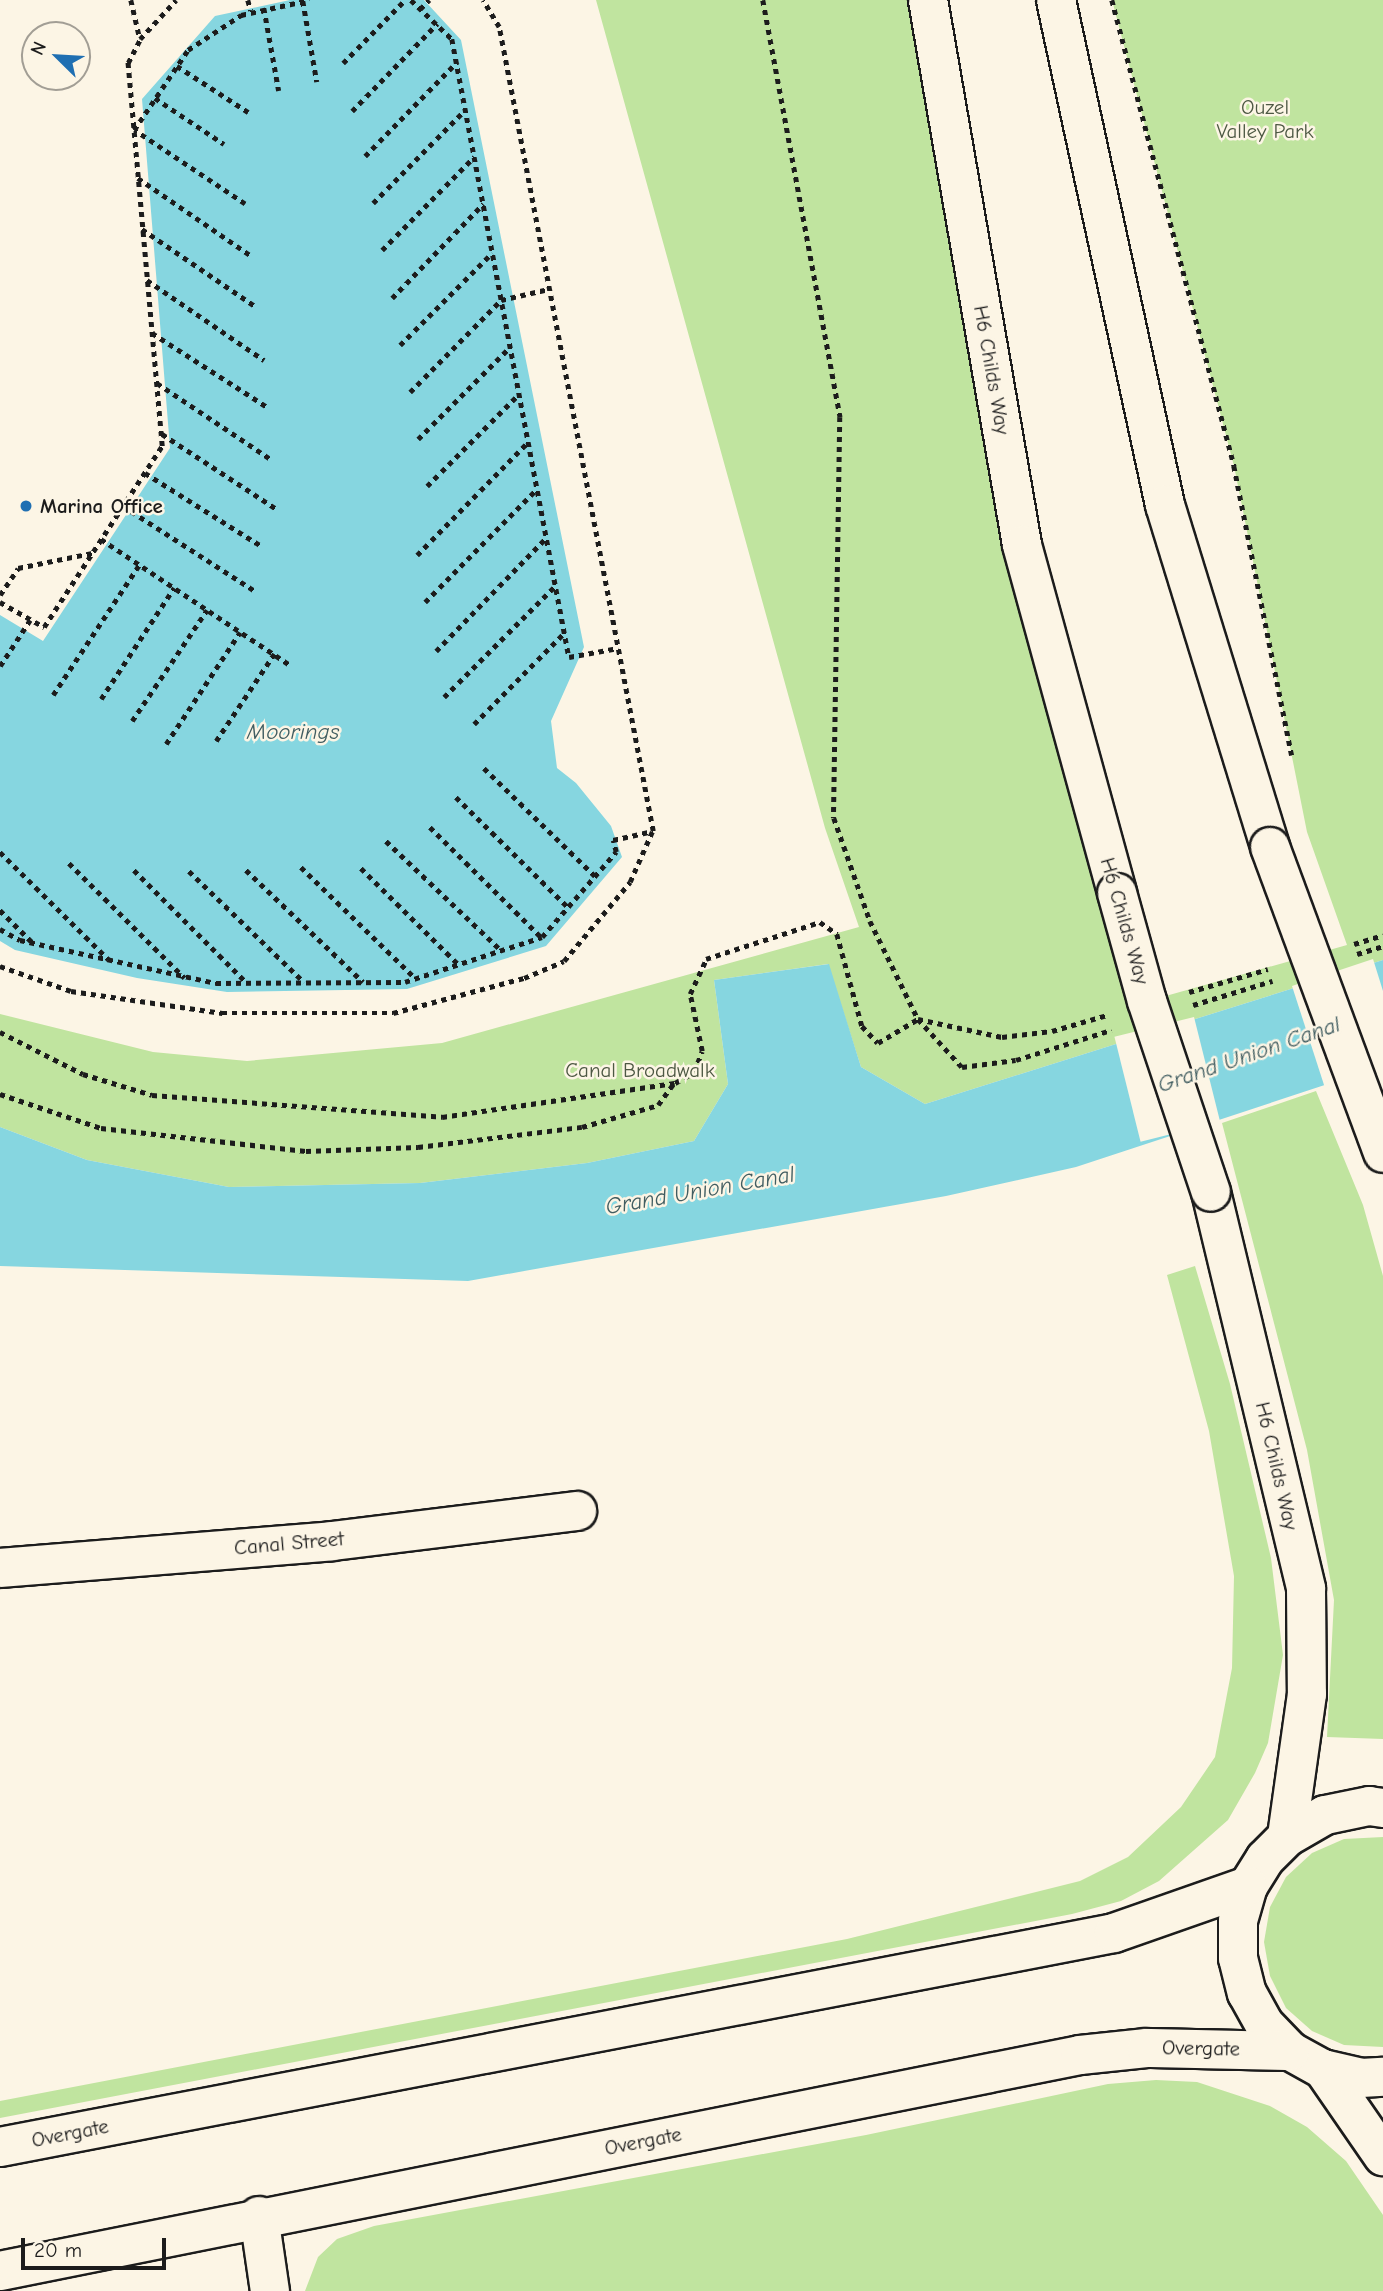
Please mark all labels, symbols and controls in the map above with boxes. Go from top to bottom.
north arrow [21,21,91,91]
text: N [26,38,51,58]
park label: Ouzel Valley Park [1216,94,1314,144]
street label: H6 Childs Way [968,303,1016,437]
place label: Marina Office [40,493,163,519]
marker: Marina Office [18,498,34,514]
water label: Moorings [247,718,339,746]
street label: H6 Childs Way [1095,855,1155,987]
water label: Grand Union Canal [1154,1011,1344,1099]
park label: Canal Broadwalk [565,1057,715,1083]
water label: Grand Union Canal [603,1161,797,1221]
street label: H6 Childs Way [1250,1399,1304,1533]
street label: Canal Street [233,1526,345,1560]
street label: Overgate [1162,2035,1240,2061]
street label: Overgate [29,2113,111,2153]
street label: Overgate [602,2121,684,2161]
scale bar [24,2224,170,2268]
text: 20 m [34,2238,82,2262]

